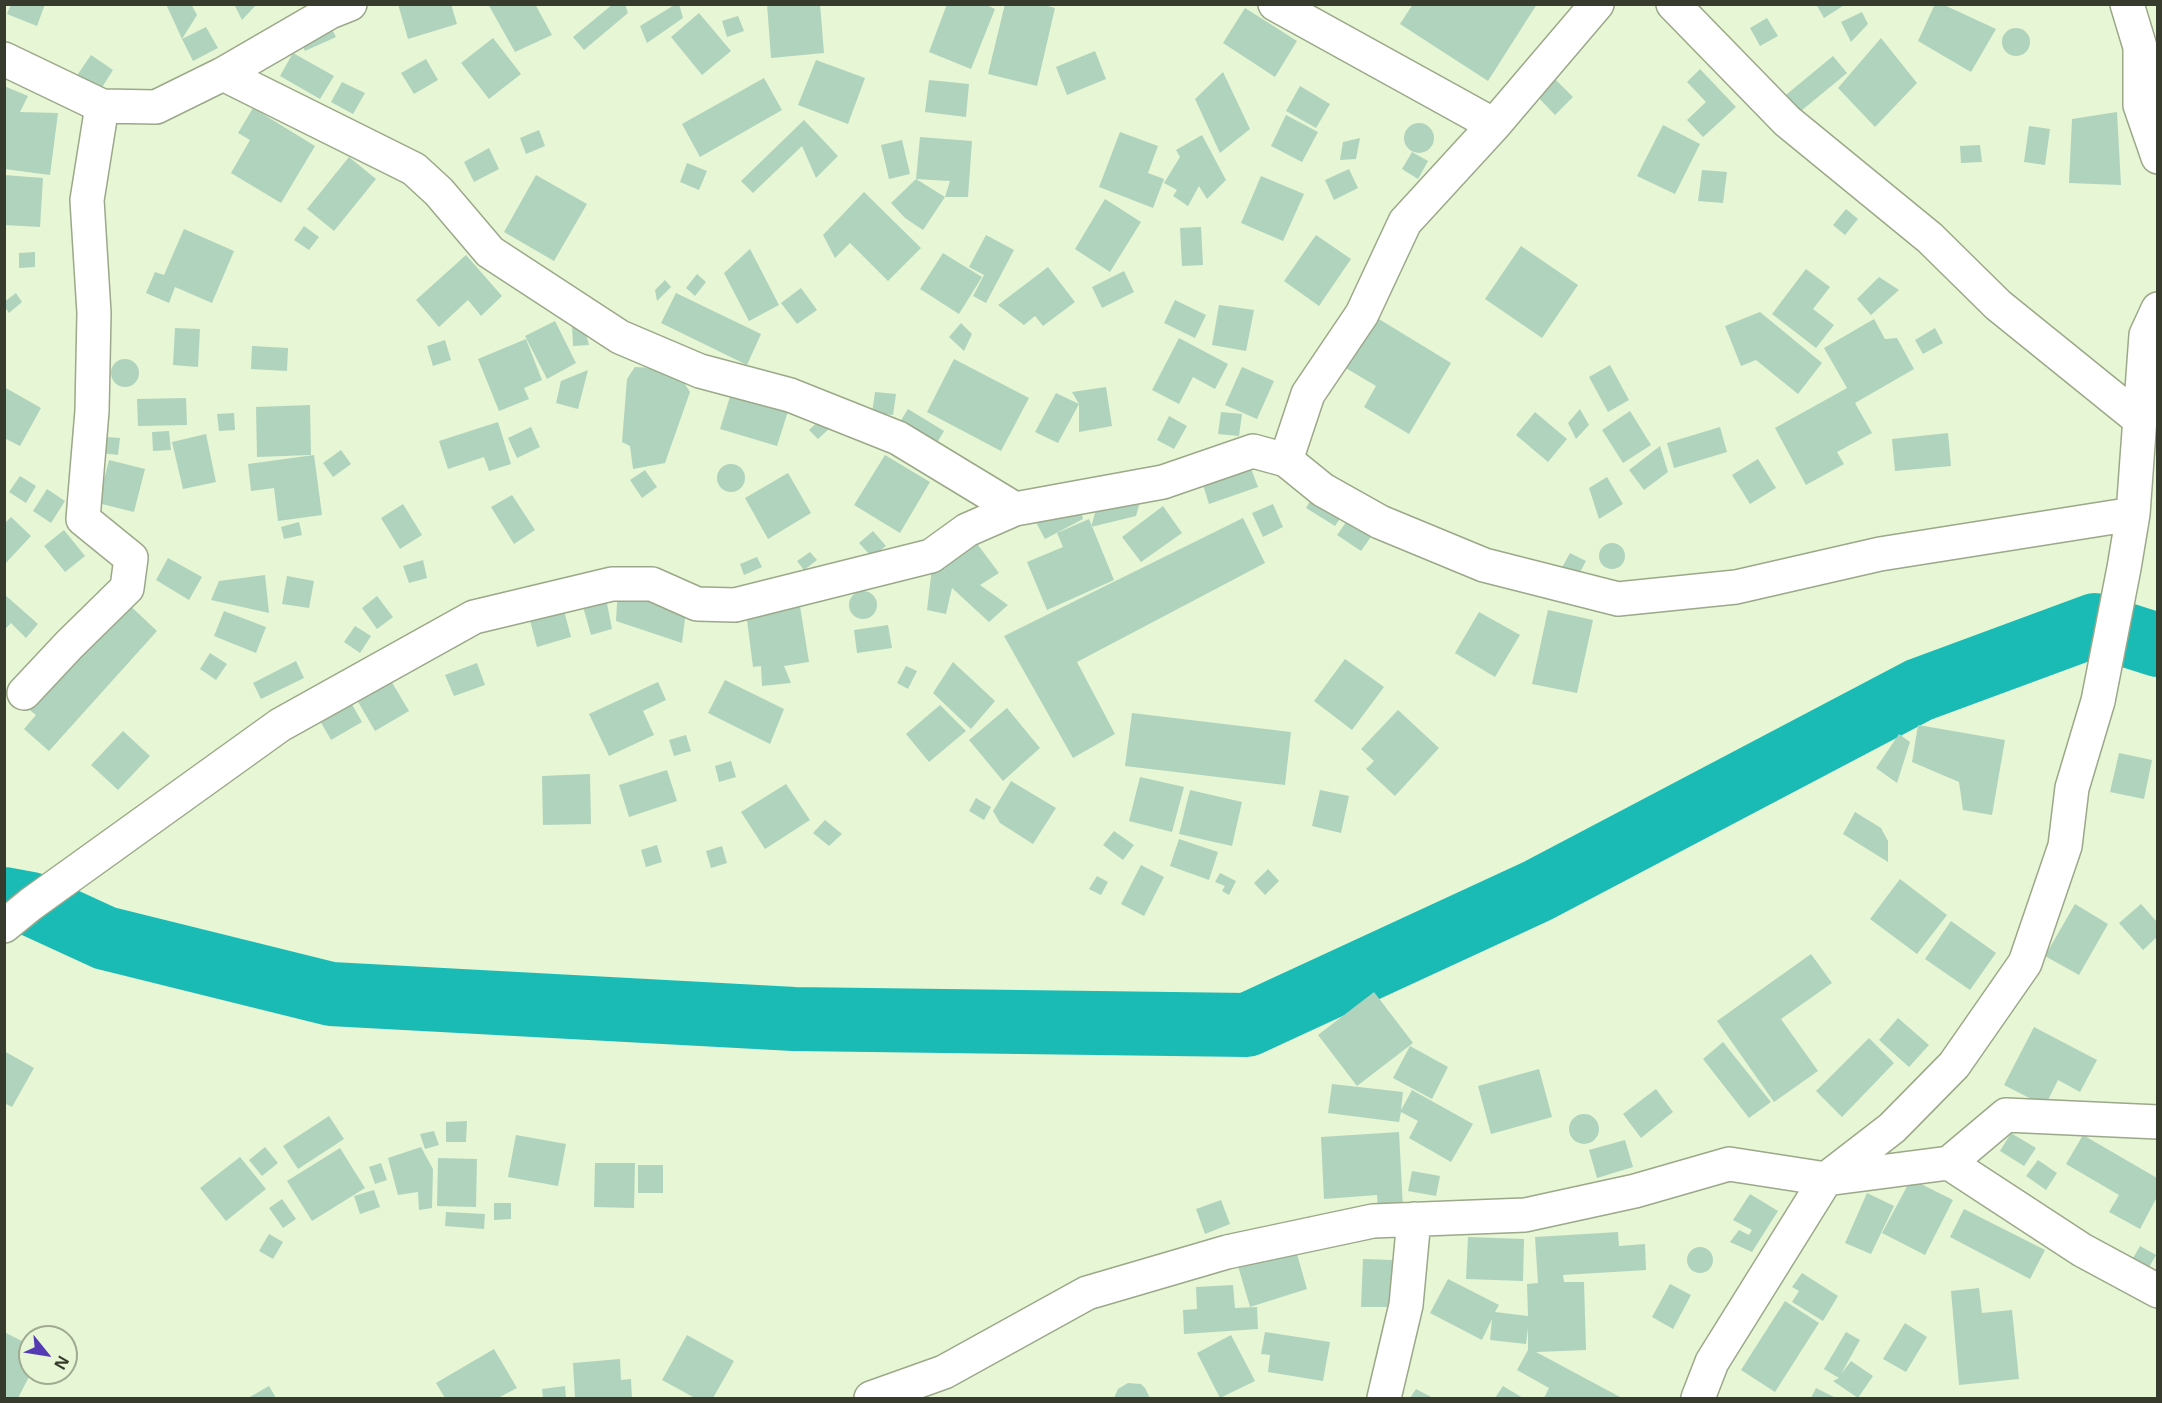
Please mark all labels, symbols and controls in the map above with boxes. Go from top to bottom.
north arrow [18,1325,78,1385]
text: N [49,1352,75,1374]

